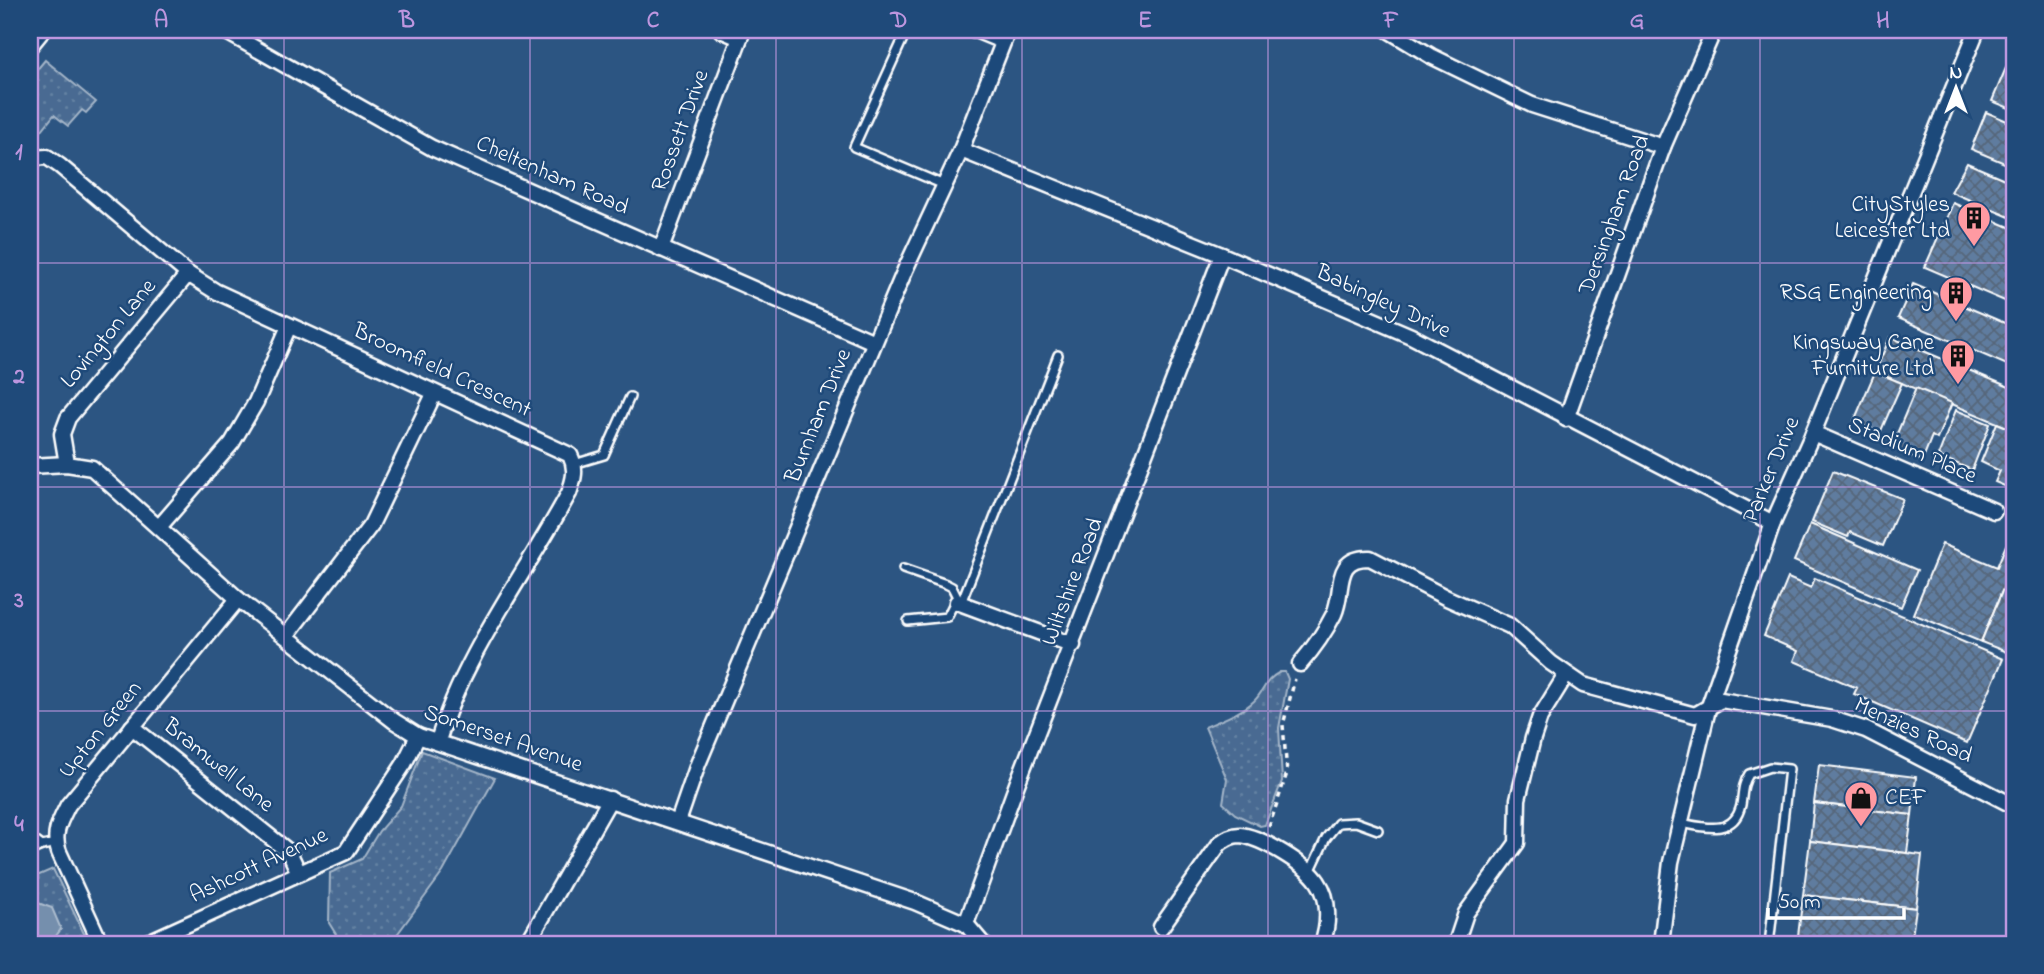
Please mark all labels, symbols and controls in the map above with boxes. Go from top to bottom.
text: A [154,5,168,38]
text: B [398,5,415,38]
text: C [647,5,660,38]
text: D [890,5,907,38]
text: E [1138,5,1152,38]
text: F [1383,5,1399,38]
text: G [1630,5,1644,38]
text: H [1876,5,1890,38]
north arrow [1922,52,1992,122]
text: N [1950,60,1963,87]
street label: Rossett Drive [644,65,719,197]
street label: Cheltenham Road [470,128,634,224]
street label: Dersingham Road [1570,130,1660,301]
text: 1 [15,137,23,170]
place label: CityStyles Leicester Ltd [1835,189,1950,248]
building icon: CityStyles Leicester Ltd [1955,199,1993,248]
street label: Babingley Drive [1308,256,1457,350]
street label: Lovington Lane [53,271,166,397]
building icon: RSG Engineering [1937,274,1975,323]
place label: RSG Engineering [1780,277,1932,311]
street label: Broomfield Crescent [346,315,537,427]
place label: Kingsway Cane Furniture Ltd [1793,327,1935,386]
building icon: Kingsway Cane Furniture Ltd [1939,337,1977,386]
street label: Burnham Drive [777,343,861,489]
text: 2 [12,361,25,394]
street label: Stadium Place [1842,409,1982,493]
street label: Parker Drive [1735,411,1809,528]
street label: Wiltshire Road [1033,513,1113,651]
text: 3 [13,585,24,618]
street label: Upton Green [51,674,151,786]
street label: Menzies Road [1848,689,1978,773]
street label: Somerset Avenue [419,696,588,782]
street label: Bramwell Lane [155,710,281,822]
shop icon: CEF [1842,779,1880,828]
place label: CEF [1885,782,1927,815]
text: 4 [14,809,24,842]
street label: Ashcott Avenue [185,819,334,912]
scale bar [1768,876,1904,920]
text: 50 m [1778,888,1821,918]

